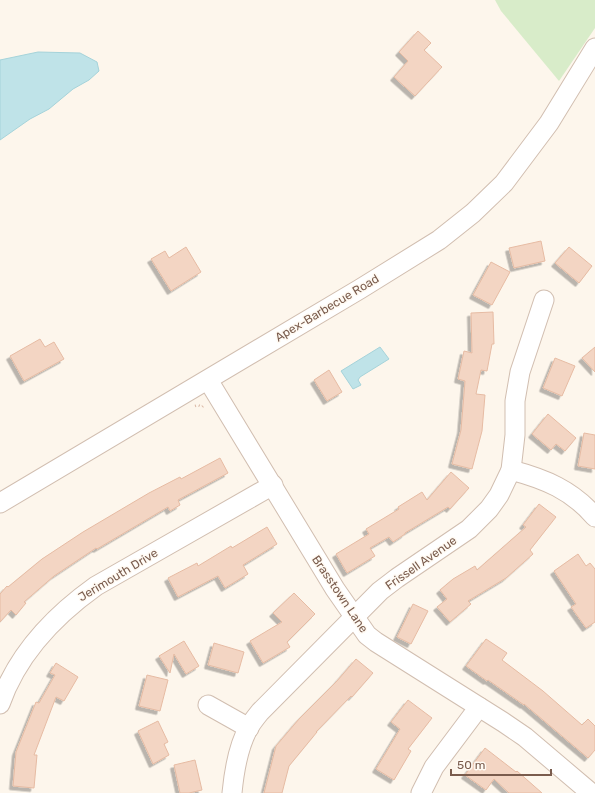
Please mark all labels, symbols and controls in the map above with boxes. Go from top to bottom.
street label: Apex-Barbecue Road [273,271,381,345]
street label: Frissell Avenue [383,533,460,593]
street label: Jerimouth Drive [76,546,161,604]
street label: Brasstown Lane [309,553,371,635]
scale bar [451,751,551,777]
text: 50 m [457,758,485,772]

